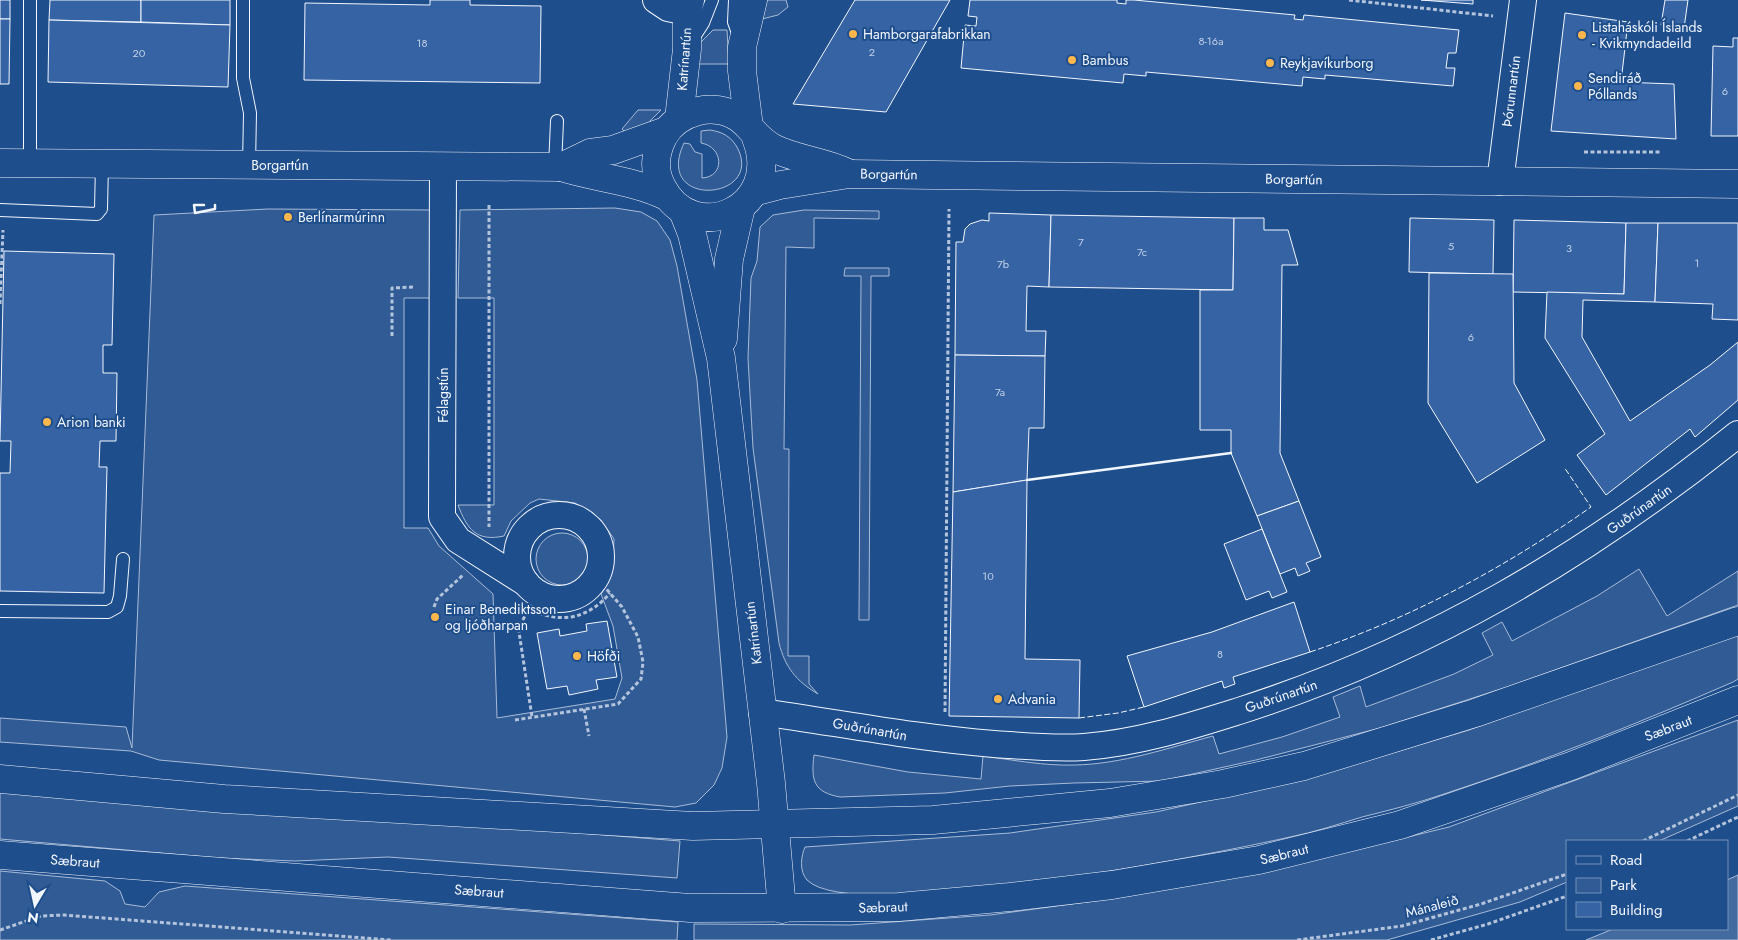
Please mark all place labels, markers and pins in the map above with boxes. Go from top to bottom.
place label: Listaháskóli Íslands - Kvikmyndadeild [1592,17,1702,53]
place label: Hamborgarafabrikkan [863,24,991,44]
marker: Hamborgarafabrikkan [847,28,859,40]
marker: Listaháskóli Íslands - Kvikmyndadeild [1576,29,1588,41]
place label: Bambus [1082,50,1129,70]
place label: Reykjavíkurborg [1280,53,1374,73]
marker: Bambus [1066,54,1078,66]
marker: Reykjavíkurborg [1264,57,1276,69]
place label: Sendiráð Póllands [1588,68,1642,104]
marker: Sendiráð Póllands [1572,80,1584,92]
place label: Berlínarmúrinn [298,207,385,227]
marker: Berlínarmúrinn [282,211,294,223]
place label: Arion banki [57,412,126,432]
marker: Arion banki [41,416,53,428]
place label: Einar Benediktsson og ljóðharpan [445,599,556,635]
marker: Einar Benediktsson og ljóðharpan [429,611,441,623]
place label: Höfði [587,646,620,666]
marker: Höfði [571,650,583,662]
place label: Advania [1008,689,1056,709]
marker: Advania [992,693,1004,705]

